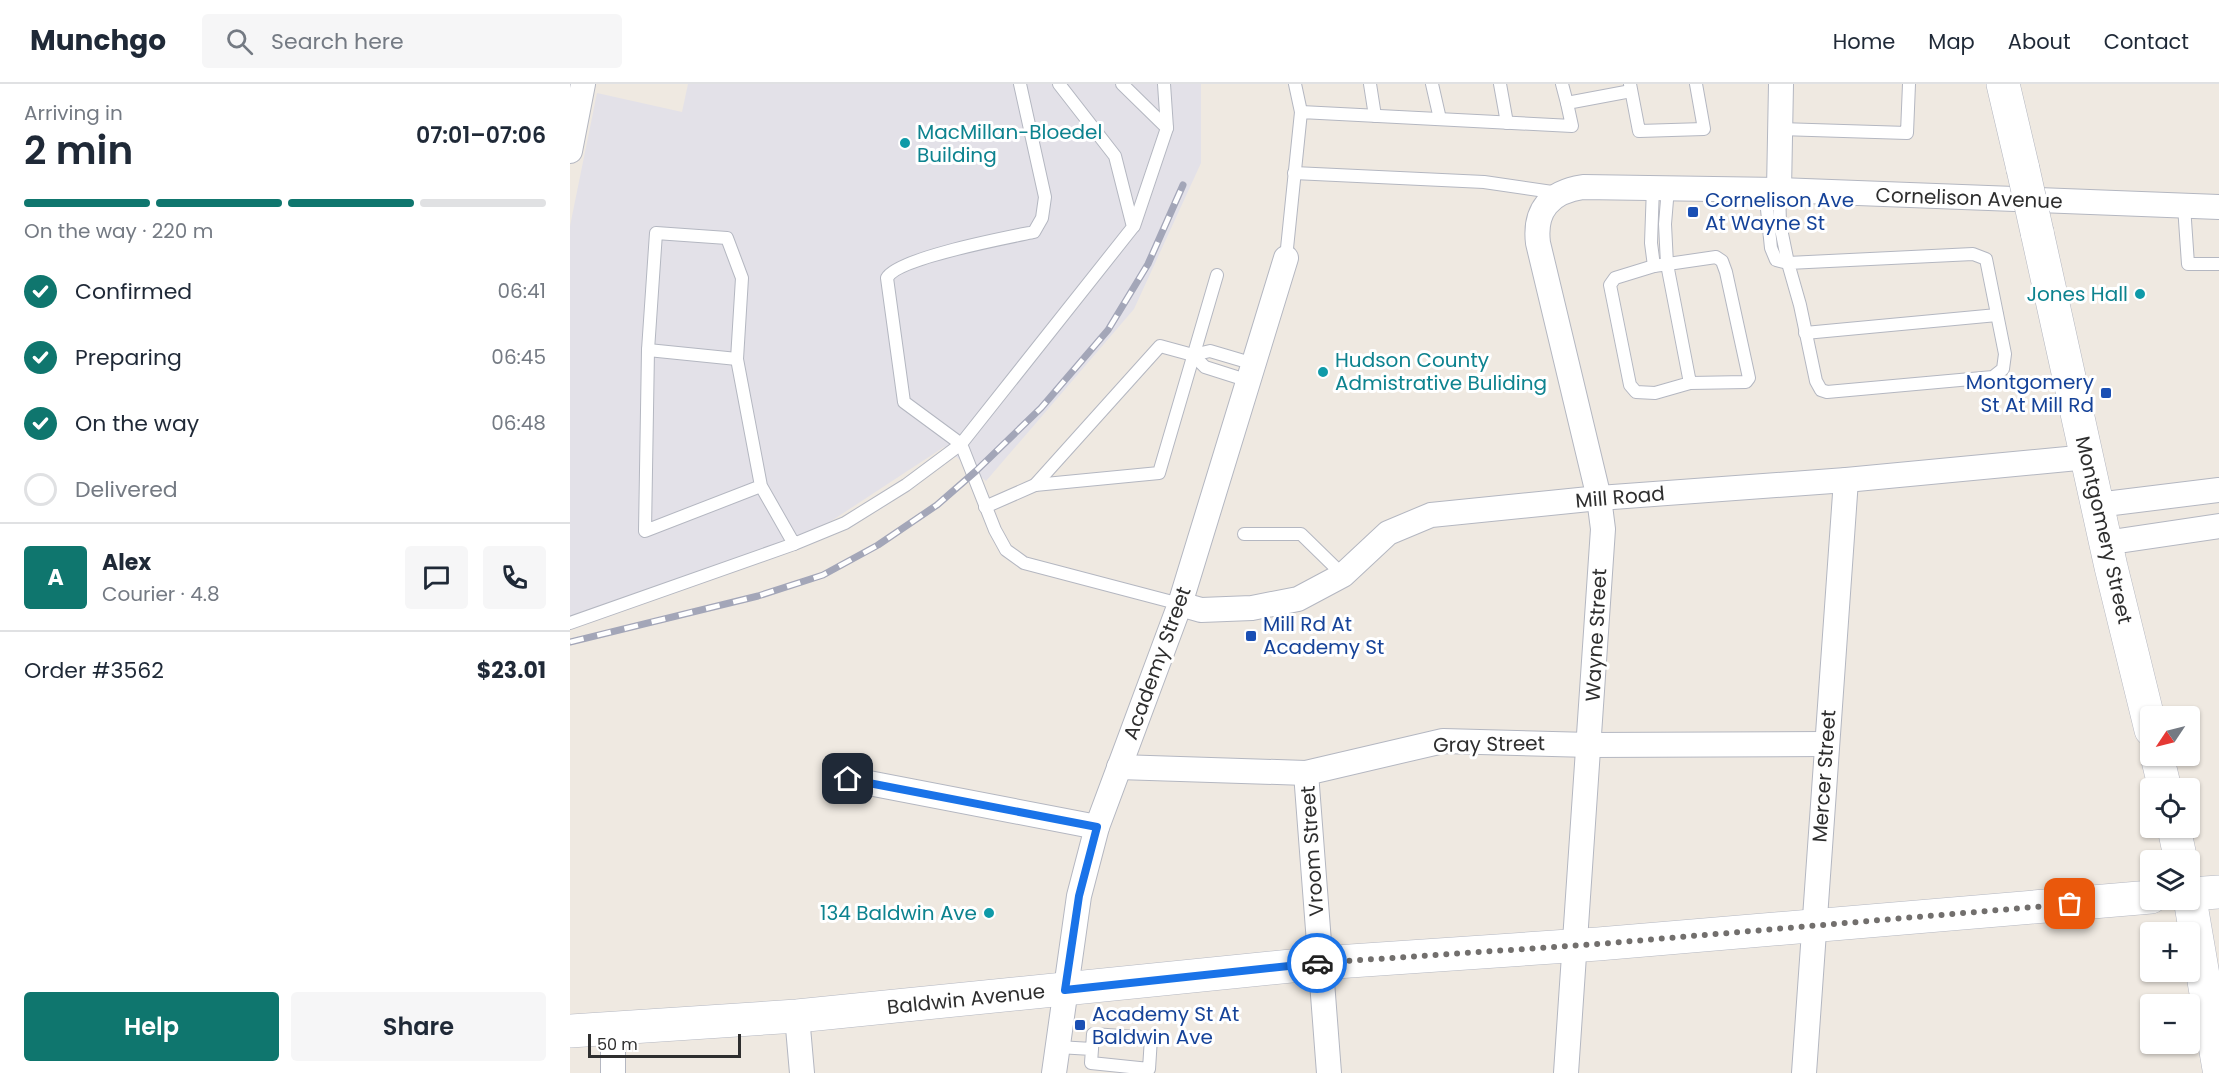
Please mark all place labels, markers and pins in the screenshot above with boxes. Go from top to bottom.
place label: MacMillan-Bloedel Building [917,118,1102,169]
marker: MacMillan-Bloedel Building [898,136,912,150]
place label: Cornelison Ave At Wayne St [1705,186,1854,237]
marker: Cornelison Ave At Wayne St [1686,205,1700,219]
place label: Jones Hall [2026,280,2128,308]
marker: Jones Hall [2133,287,2147,301]
place label: Hudson County Admistrative Buliding [1335,346,1547,397]
marker: Hudson County Admistrative Buliding [1316,365,1330,379]
place label: Montgomery St At Mill Rd [1966,368,2094,419]
marker: Montgomery St At Mill Rd [2099,386,2113,400]
place label: Mill Rd At Academy St [1263,610,1384,661]
marker: Mill Rd At Academy St [1244,629,1258,643]
pin [822,753,873,804]
pin [2044,878,2095,929]
place label: 134 Baldwin Ave [820,899,977,927]
marker: 134 Baldwin Ave [982,906,996,920]
place label: Academy St At Baldwin Ave [1092,1000,1239,1051]
marker: Academy St At Baldwin Ave [1073,1018,1087,1032]

